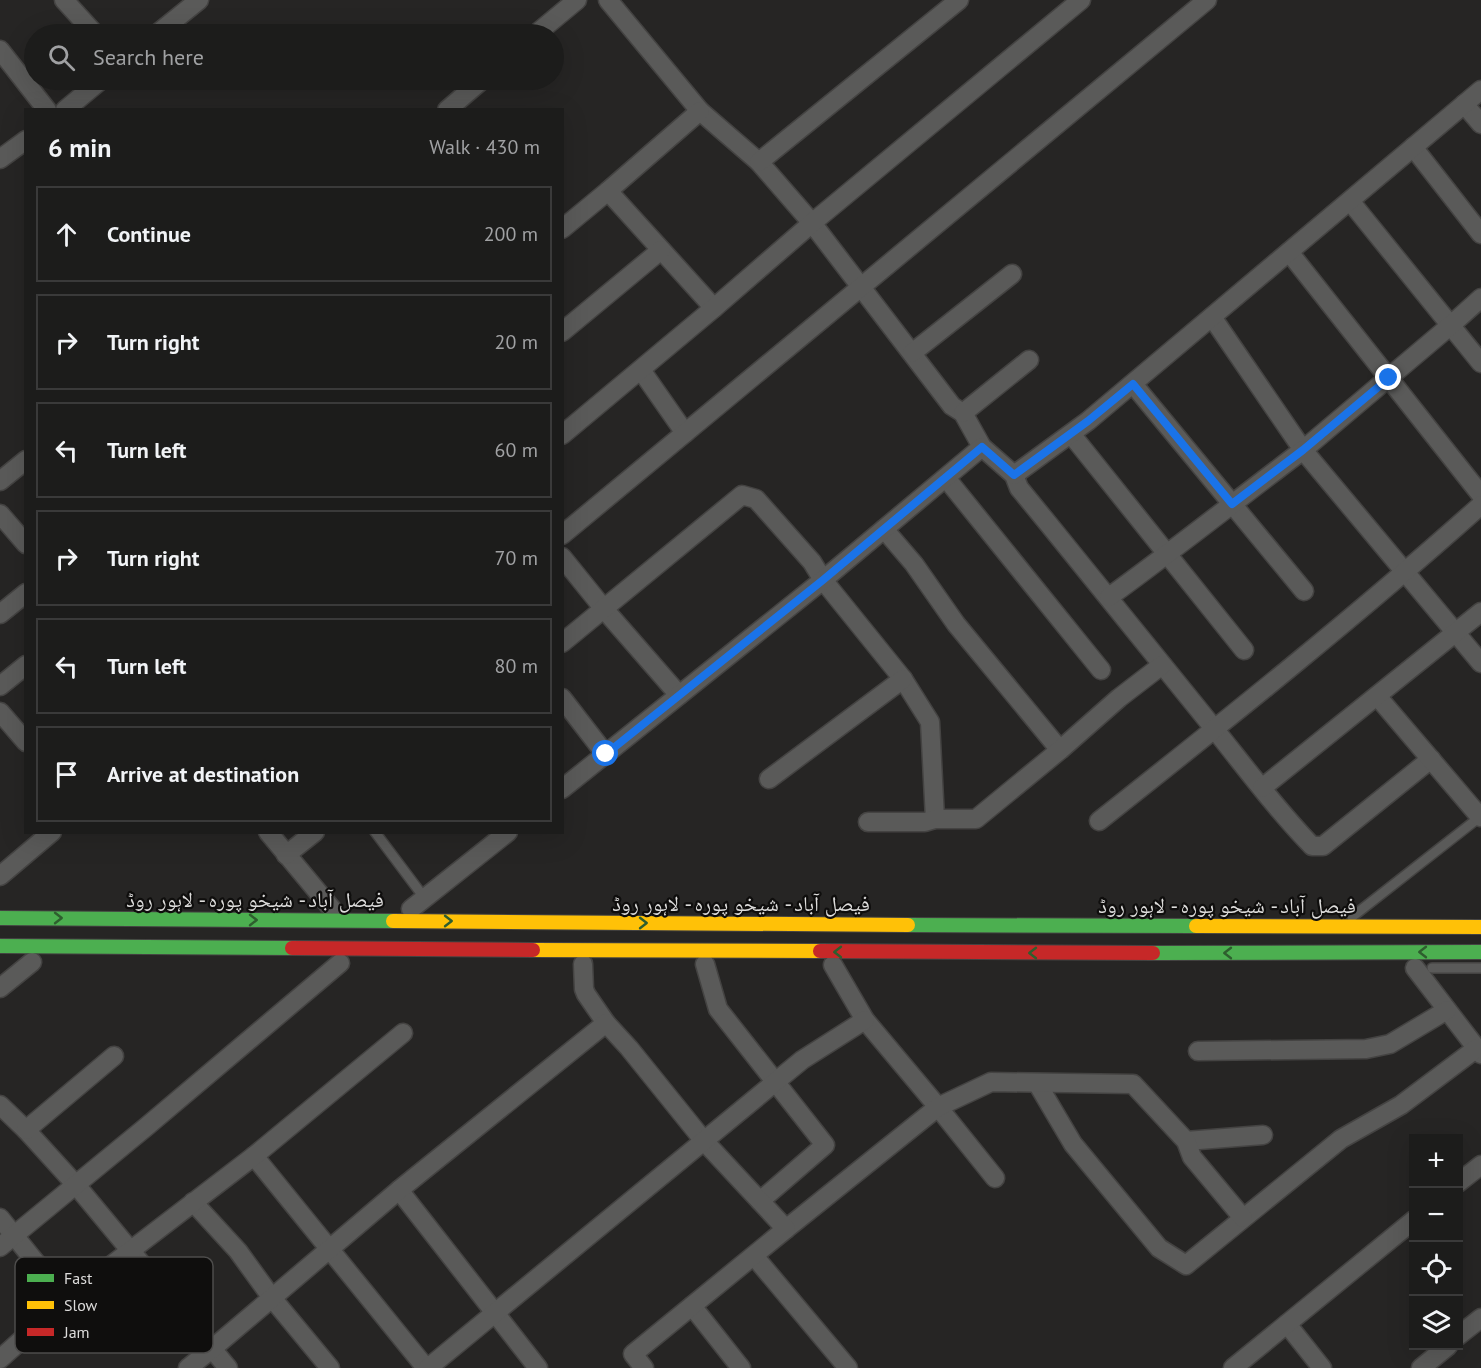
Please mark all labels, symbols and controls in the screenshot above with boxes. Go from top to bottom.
search box [24,24,564,90]
icon: search [45,41,78,74]
text: Search here [93,43,204,71]
text: 6 min [48,131,111,164]
text: Walk · 430 m [429,134,540,160]
icon: ahead [50,218,83,251]
text: Continue [107,220,191,248]
text: 200 m [484,221,538,247]
icon: right [50,326,83,359]
text: Turn right [107,328,199,356]
text: 20 m [495,329,538,355]
route end [1375,364,1401,390]
icon: left [50,434,83,467]
text: Turn left [107,436,187,464]
text: 60 m [495,437,538,463]
icon: right [50,542,83,575]
text: Turn right [107,544,199,572]
text: 70 m [495,545,538,571]
icon: left [50,650,83,683]
text: Turn left [107,652,187,680]
text: 80 m [495,653,538,679]
route start [592,740,618,766]
icon: arrive [50,758,83,791]
text: Arrive at destination [107,760,299,788]
street label: فیصل آباد - شیخو پورہ - لاہور روڈ [126,886,384,913]
street label: فیصل آباد - شیخو پورہ - لاہور روڈ [612,890,870,917]
street label: فیصل آباد - شیخو پورہ - لاہور روڈ [1098,892,1356,919]
one-way arrow [54,912,63,925]
one-way arrow [249,914,258,926]
one-way arrow [444,915,453,927]
one-way arrow [639,917,648,929]
one-way arrow [833,946,842,958]
one-way arrow [1418,946,1427,958]
one-way arrow [1028,947,1037,959]
one-way arrow [1223,947,1232,959]
map controls [1409,1134,1463,1350]
button: + [1409,1134,1463,1188]
button: − [1409,1188,1463,1242]
button: locate [1409,1242,1463,1296]
legend [15,1257,213,1353]
text: Fast [64,1268,93,1288]
text: Slow [64,1295,98,1315]
button: layers [1409,1296,1463,1350]
text: Jam [63,1322,90,1342]

